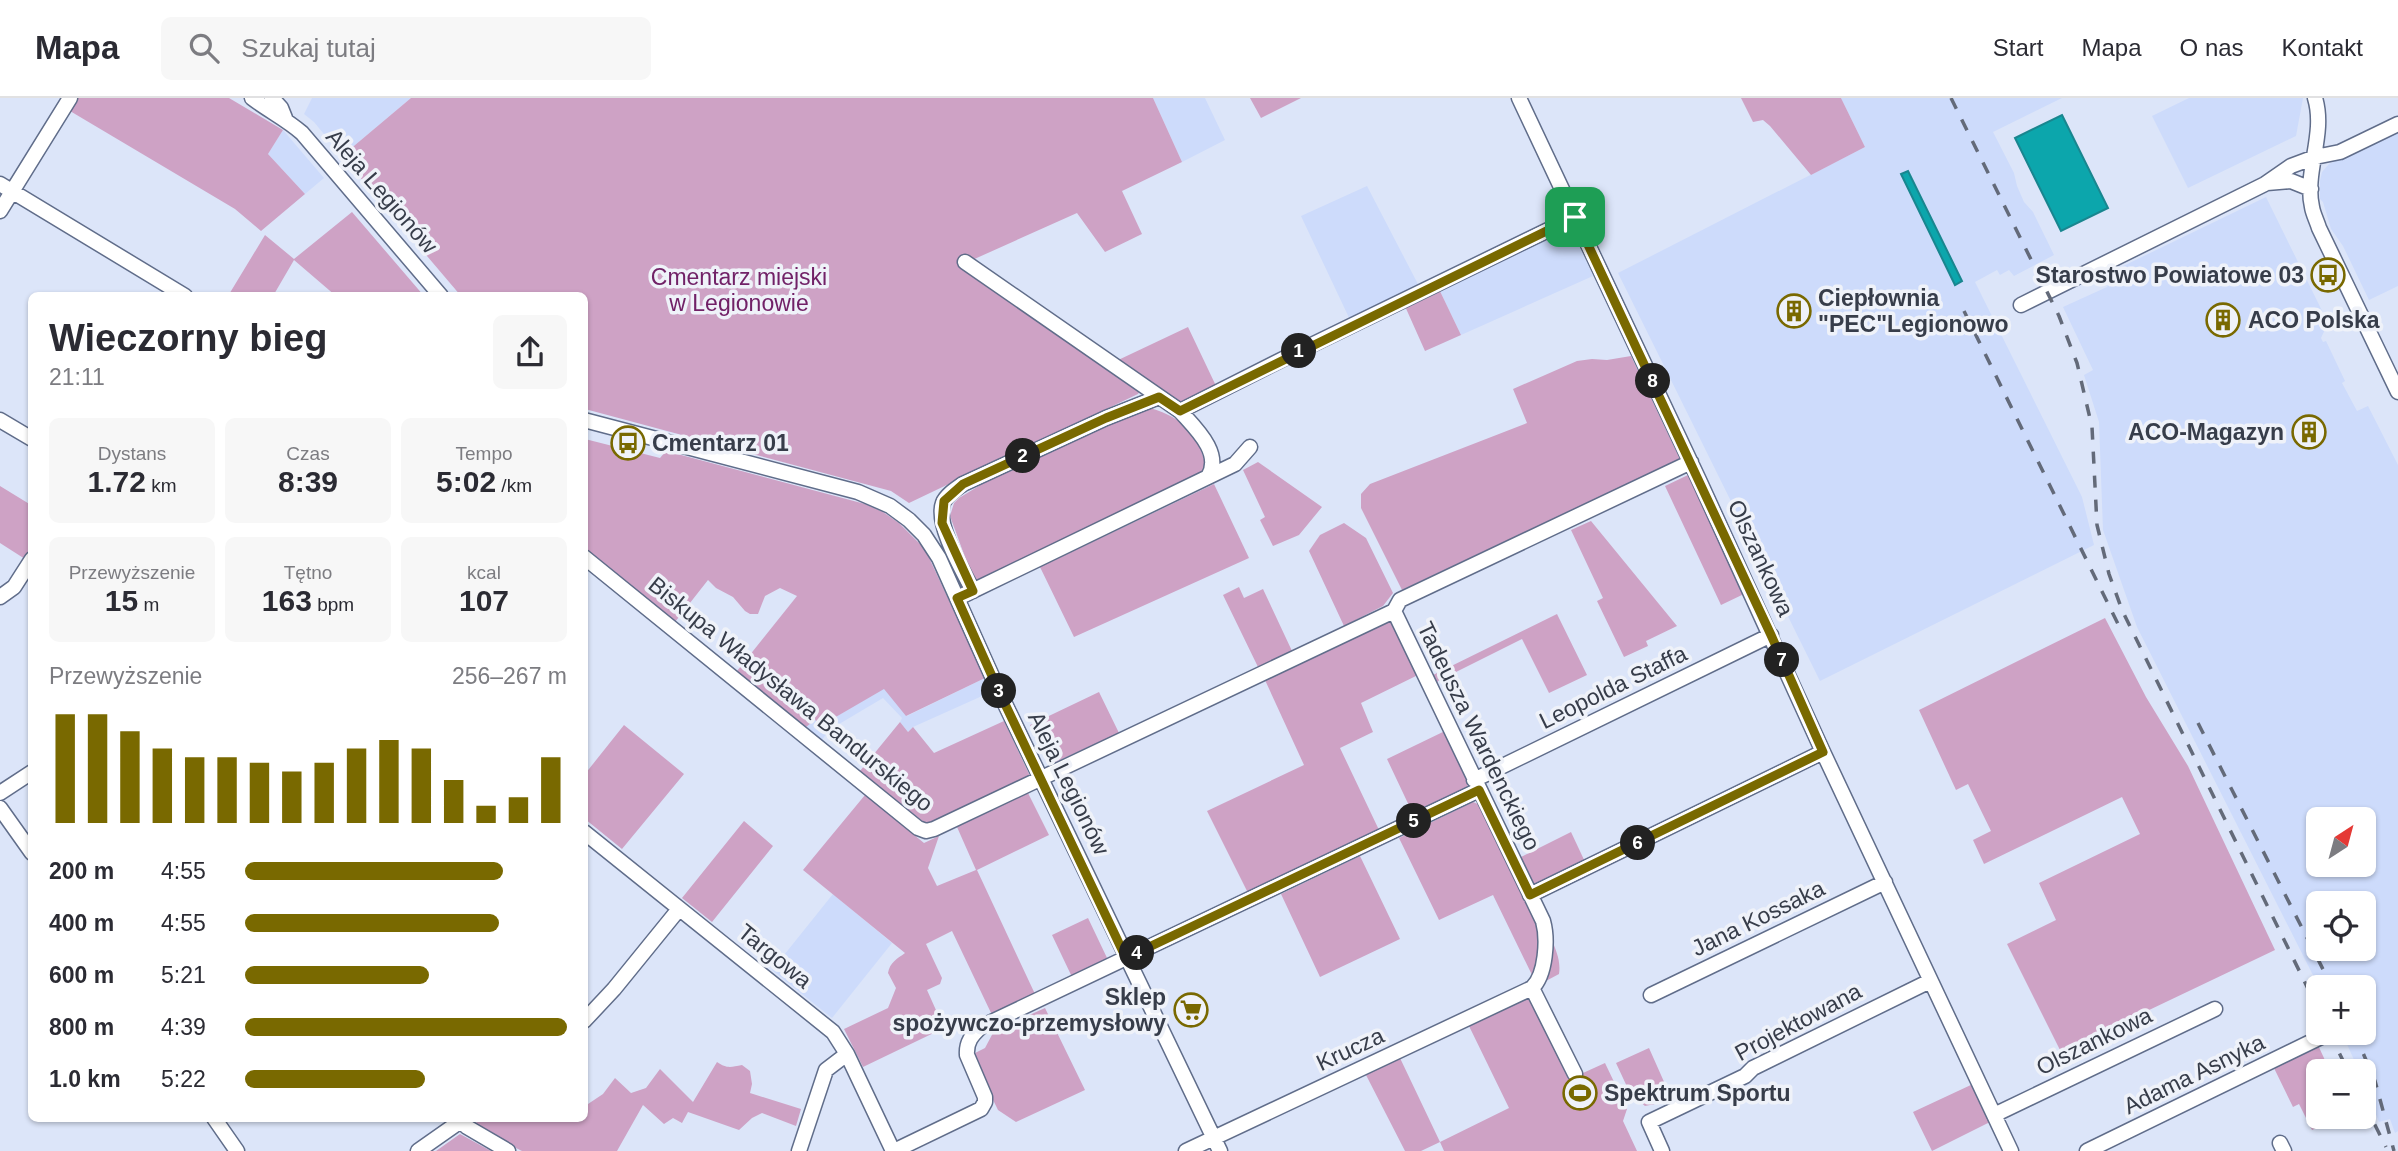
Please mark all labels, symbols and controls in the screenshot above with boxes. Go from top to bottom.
search box [161,17,651,80]
text: Mapa [35,29,119,66]
icon: search [185,29,223,67]
text: Szukaj tutaj [241,33,376,63]
text: Start [1993,34,2044,61]
text: Mapa [2082,34,2142,61]
text: O nas [2180,34,2244,61]
text: Kontakt [2282,34,2363,61]
street label: Aleja Legionów [321,124,443,259]
pin [1545,187,1605,247]
icon: arrive [1556,198,1594,236]
bus stop icon: Starostwo Powiatowe 03 [2309,256,2347,294]
place label: Starostwo Powiatowe 03 [2036,262,2304,288]
park label: Cmentarz miejski w Legionowie [651,264,827,316]
place label: Ciepłownia "PEC"Legionowo [1818,285,2008,337]
building icon: Ciepłownia "PEC"Legionowo [1775,292,1813,330]
building icon: ACO Polska [2204,301,2242,339]
place label: ACO Polska [2248,307,2380,333]
button: share [493,315,567,389]
text: Wieczorny bieg [49,317,327,359]
pin: 1 [1282,334,1316,368]
text: 1 [1293,340,1304,361]
text: 21:11 [49,364,105,390]
pin: 8 [1636,364,1670,398]
text: 8 [1647,370,1658,391]
building icon: ACO-Magazyn [2290,413,2328,451]
place label: ACO-Magazyn [2128,419,2284,445]
bus stop icon: Cmentarz 01 [609,424,647,462]
place label: Cmentarz 01 [652,430,789,456]
pin: 2 [1006,438,1040,474]
text: Dystans [98,443,166,464]
text: Czas [286,443,330,464]
text: Tempo [455,443,513,464]
text: 2 [1017,445,1028,466]
text: 1.72 [88,465,146,498]
text: 8:39 [278,465,338,498]
text: 5:02 [436,465,496,498]
text: km [146,475,177,496]
text: /km [496,475,532,496]
street label: Olszankowa [1723,496,1799,620]
text: Przewyższenie [69,562,195,583]
text: Tętno [284,562,332,583]
text: kcal [467,562,501,583]
street label: Biskupa Władysława Bandurskiego [644,571,938,817]
text: 15 [105,584,138,617]
text: 163 [262,584,312,617]
text: 107 [459,584,509,617]
text: m [138,594,159,615]
text: bpm [312,594,354,615]
street label: Tadeusza Wardenckiego [1412,617,1546,855]
street label: Leopolda Staffa [1535,640,1691,734]
pin: 7 [1764,642,1800,678]
text: 7 [1776,649,1787,670]
text: Przewyższenie [49,663,202,689]
text: 256–267 m [452,663,567,689]
pin: 3 [982,674,1016,708]
text: 3 [993,680,1004,701]
street label: Aleja Legionów [1023,707,1115,859]
pin: 5 [1396,804,1432,838]
north arrow [2306,807,2376,877]
map controls [2306,807,2376,1129]
text: 5 [1408,810,1419,831]
pin: 6 [1620,826,1656,860]
text: 6 [1632,832,1643,853]
text: 200 m [49,858,114,884]
text: 4:55 [161,858,206,884]
street label: Jana Kossaka [1687,875,1829,961]
button: locate [2306,891,2376,961]
text: 400 m [49,910,114,936]
text: 4:55 [161,910,206,936]
street label: Targowa [733,919,817,994]
pin: 4 [1120,936,1154,970]
text: 4 [1131,942,1142,963]
text: 600 m [49,962,114,988]
text: 5:21 [161,962,206,988]
button: + [2306,975,2376,1045]
street label: Projektowana [1730,978,1866,1066]
place label: Sklep spożywczo-przemysłowy [892,984,1166,1036]
supermarket icon: Sklep spożywczo-przemysłowy [1172,991,1210,1029]
street label: Olszankowa [2032,1002,2156,1080]
text: 800 m [49,1014,114,1040]
text: 4:39 [161,1014,206,1040]
street label: Krucza [1312,1022,1388,1076]
street label: Adama Asnyka [2119,1029,2269,1119]
button: − [2306,1059,2376,1129]
text: 1.0 km [49,1066,121,1092]
text: 5:22 [161,1066,206,1092]
sports icon: Spektrum Sportu [1561,1074,1599,1112]
place label: Spektrum Sportu [1604,1080,1791,1106]

